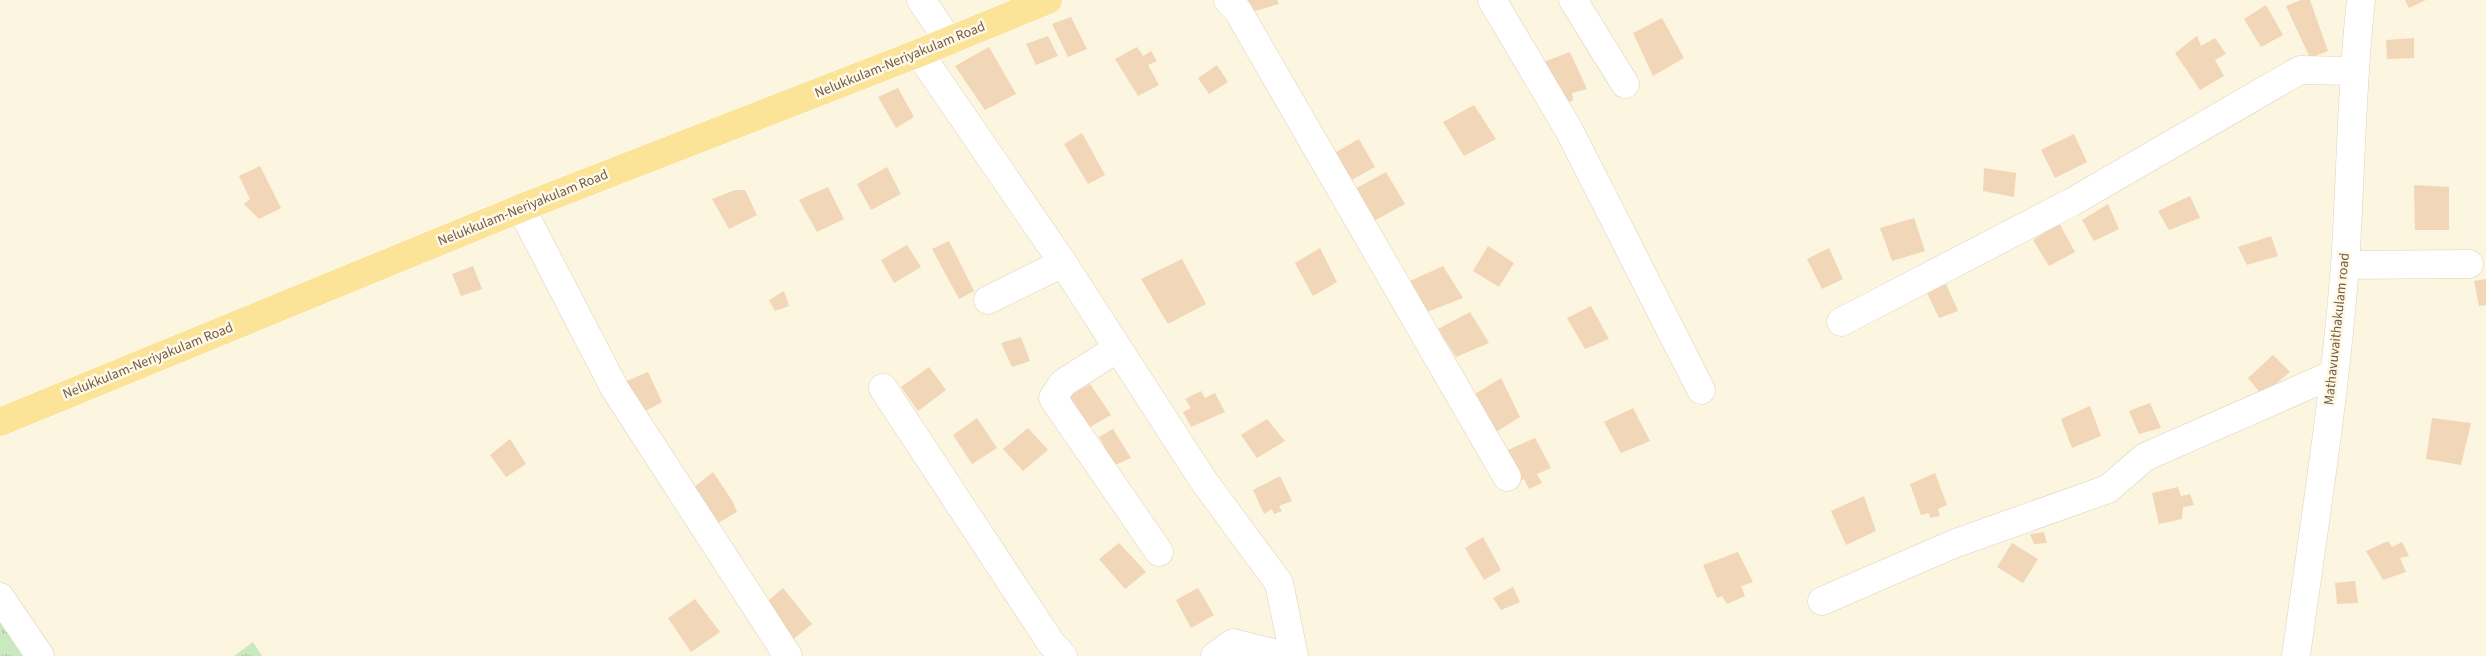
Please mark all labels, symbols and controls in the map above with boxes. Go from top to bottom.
street label: Nelukkulam-Neriyakulam Road [812,17,988,103]
street label: Nelukkulam-Neriyakulam Road [435,165,611,251]
street label: Mathavuvaithakulam road [2319,252,2355,406]
street label: Nelukkulam-Neriyakulam Road [60,318,236,404]

